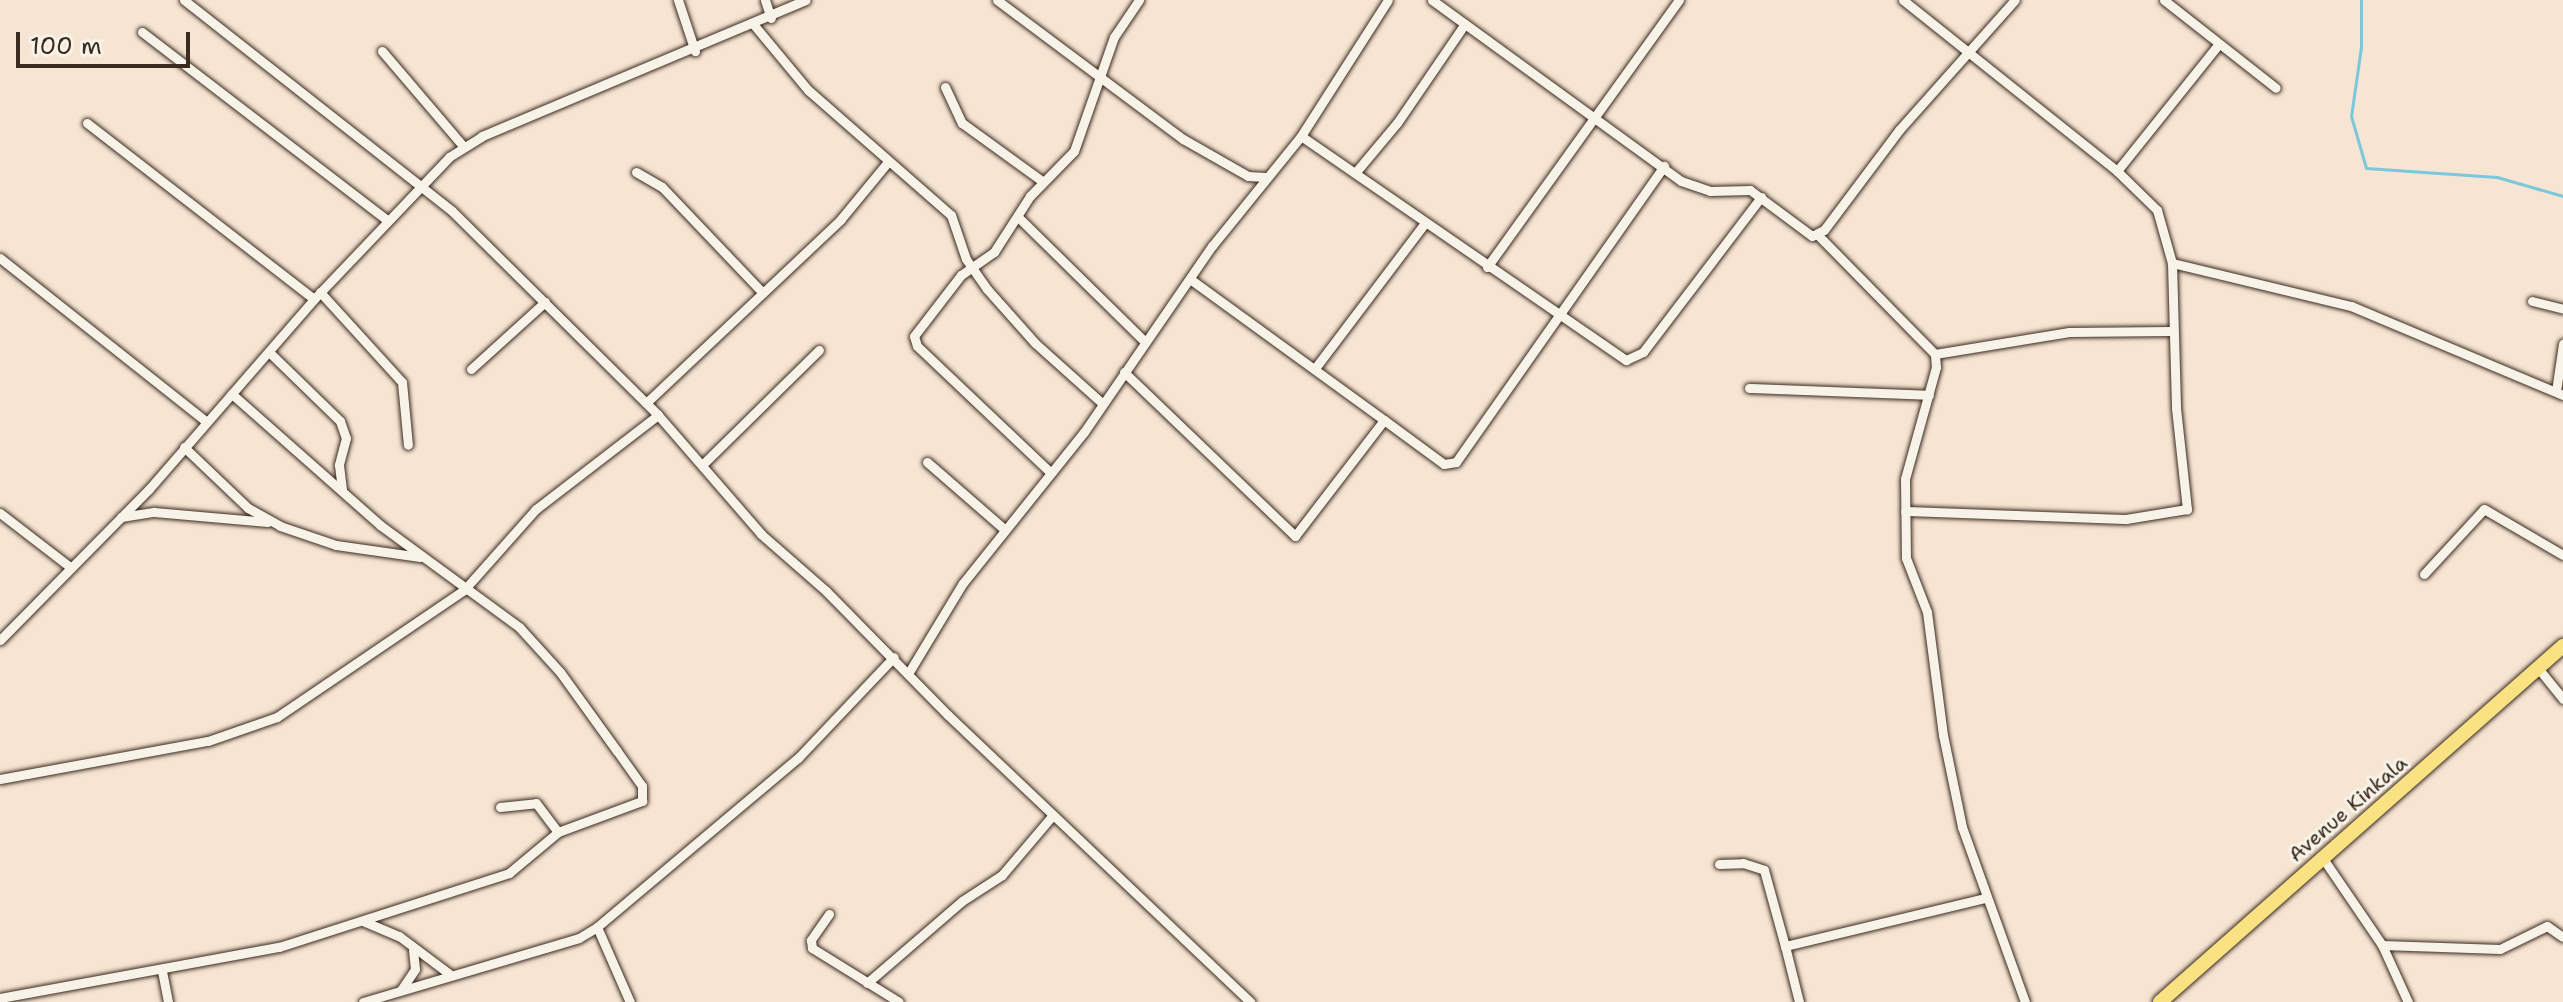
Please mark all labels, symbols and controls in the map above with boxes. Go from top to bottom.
scale bar [20,16,194,66]
text: 100 m [30,30,102,62]
street label: Avenue Kinkala [2284,751,2412,867]

